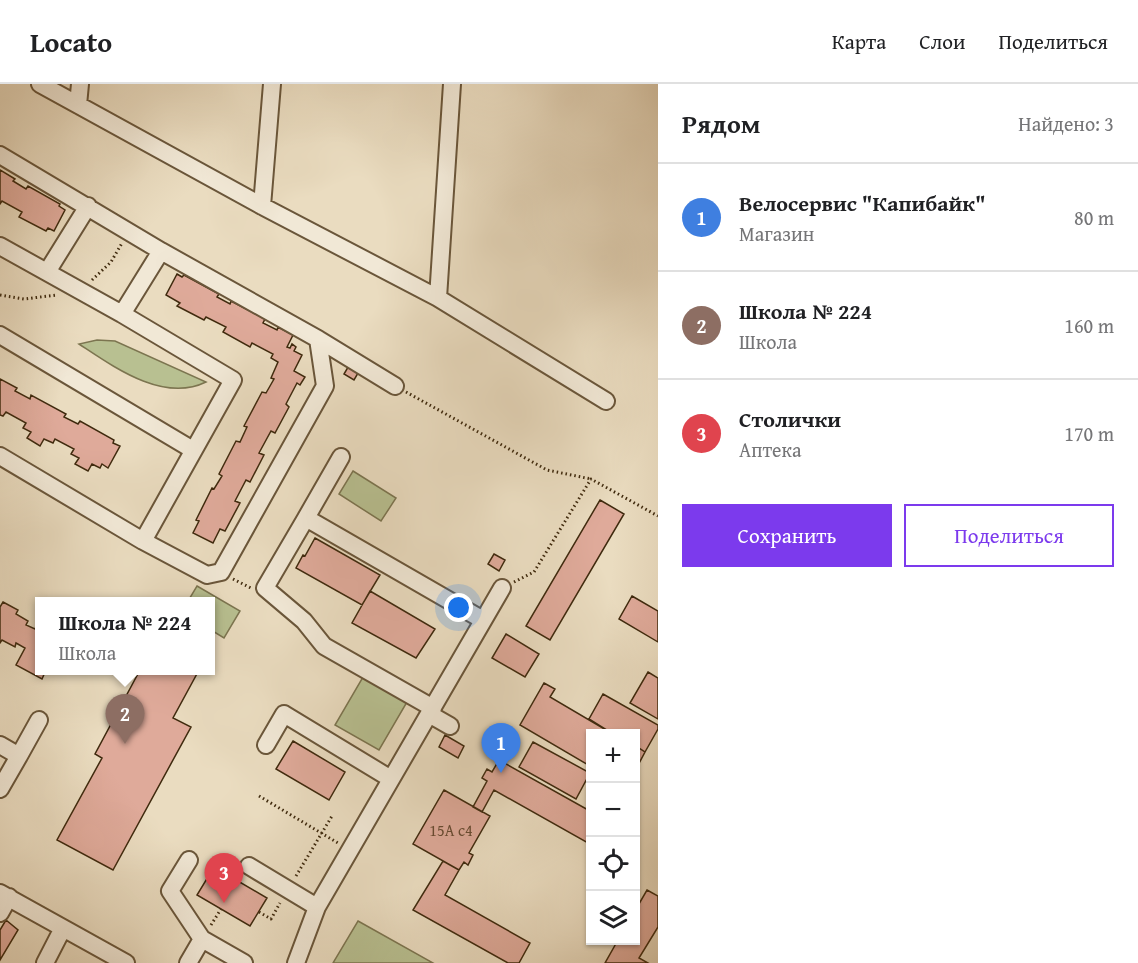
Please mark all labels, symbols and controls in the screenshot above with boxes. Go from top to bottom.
text: Locato [30,21,112,62]
text: Карта [832,26,886,57]
text: Слои [919,26,965,57]
text: Поделиться [998,26,1108,57]
text: Рядом [682,104,760,143]
text: Найдено: 3 [1018,109,1114,138]
text: Велосервис "Капибайк" [739,187,986,219]
text: 1 [696,203,707,232]
text: 80 m [1074,203,1114,232]
text: Магазин [739,219,814,248]
text: Школа № 224 [739,295,872,327]
text: 2 [696,311,707,340]
text: 160 m [1064,311,1114,340]
text: Школа [739,327,797,356]
text: Столички [739,403,841,435]
text: 3 [696,419,707,448]
text: 170 m [1064,419,1114,448]
text: Аптека [739,435,801,464]
button: Сохранить [682,504,892,567]
button: Поделиться [904,504,1114,567]
your location [444,593,473,622]
popup [35,597,215,675]
text: Школа № 224 [58,606,192,638]
text: Школа [58,638,116,667]
pin: 2 [106,694,144,744]
pin: 1 [482,724,520,773]
map controls [586,729,640,945]
button: + [586,729,640,783]
button: − [586,783,640,837]
house number: 15А с4 [429,818,473,842]
button: locate [586,837,640,891]
pin: 3 [204,854,244,903]
button: layers [586,891,640,945]

